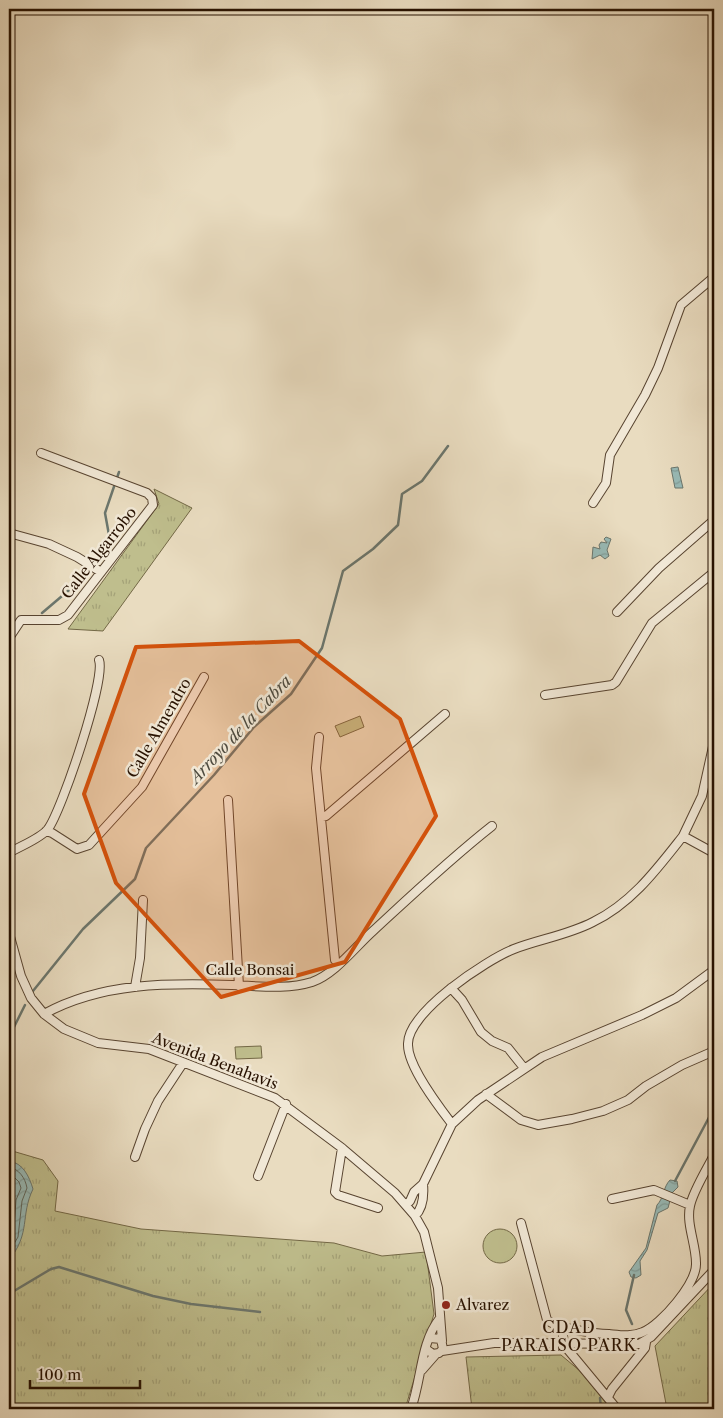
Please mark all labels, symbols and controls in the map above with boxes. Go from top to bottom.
street label: Calle Algarrobo [57,503,140,602]
water label: Arroyo de la Cabra [183,670,296,789]
street label: Calle Almendro [122,675,195,781]
street label: Calle Bonsai [206,960,295,979]
street label: Avenida Benahavis [149,1027,281,1093]
place label: Alvarez [455,1295,510,1314]
marker: Alvarez [440,1299,452,1311]
district label: CDAD PARAISO PARK [501,1317,637,1355]
scale bar [30,1358,140,1390]
text: 100 m [38,1365,81,1384]

